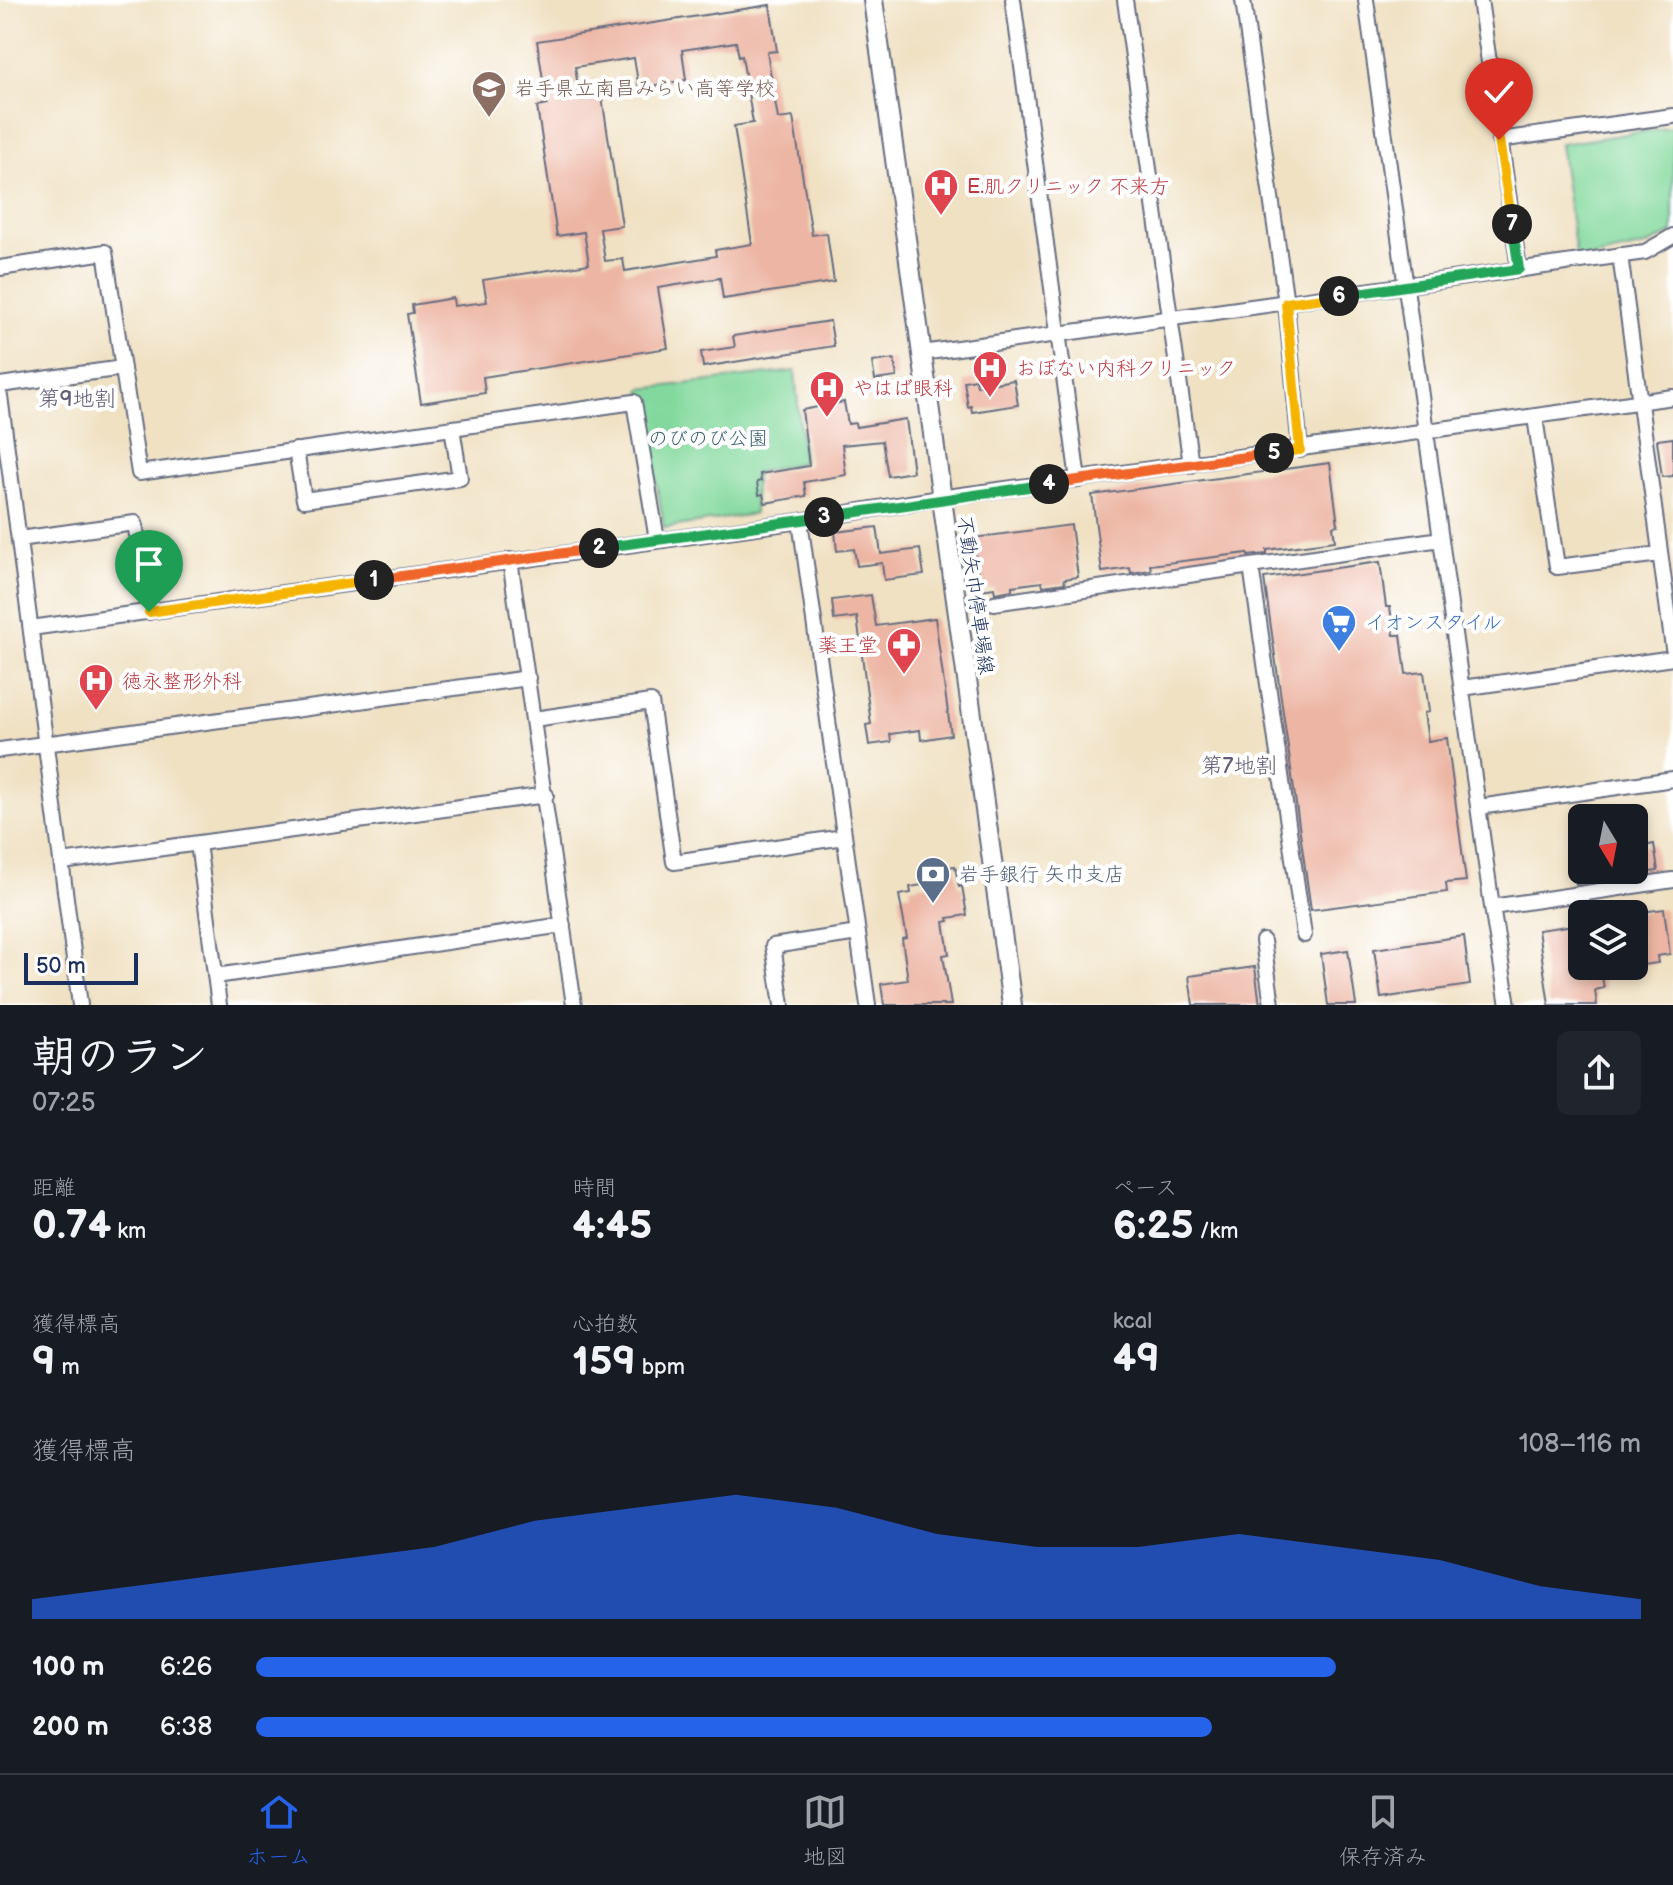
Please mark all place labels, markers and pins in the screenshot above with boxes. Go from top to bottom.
pin [1465,58,1533,140]
school or university icon: 岩手県立南昌みらい高等学校 [470,69,508,119]
place label: 岩手県立南昌みらい高等学校 [515,77,775,101]
hospital icon: E.肌クリニック 不来方 [922,167,960,217]
place label: E.肌クリニック 不来方 [967,175,1169,199]
pin: 7 [1492,204,1532,244]
pin: 6 [1319,276,1359,316]
hospital icon: おぼない内科クリニック [971,349,1009,399]
place label: おぼない内科クリニック [1016,357,1236,381]
hospital icon: やはば眼科 [808,369,846,419]
place label: やはば眼科 [853,377,953,401]
pin: 5 [1254,433,1294,473]
pin: 4 [1029,464,1069,504]
pin: 3 [804,497,844,537]
pin: 2 [579,528,619,568]
pin [115,530,183,612]
pin: 1 [354,560,394,600]
supermarket icon: イオンスタイル [1320,603,1358,653]
place label: イオンスタイル [1365,611,1503,635]
pharmacy icon: 薬王堂 [885,626,923,676]
place label: 薬王堂 [818,634,878,658]
hospital icon: 徳永整形外科 [77,662,115,712]
place label: 徳永整形外科 [122,670,242,694]
bank icon: 岩手銀行 矢巾支店 [914,855,952,905]
place label: 岩手銀行 矢巾支店 [959,863,1124,887]

